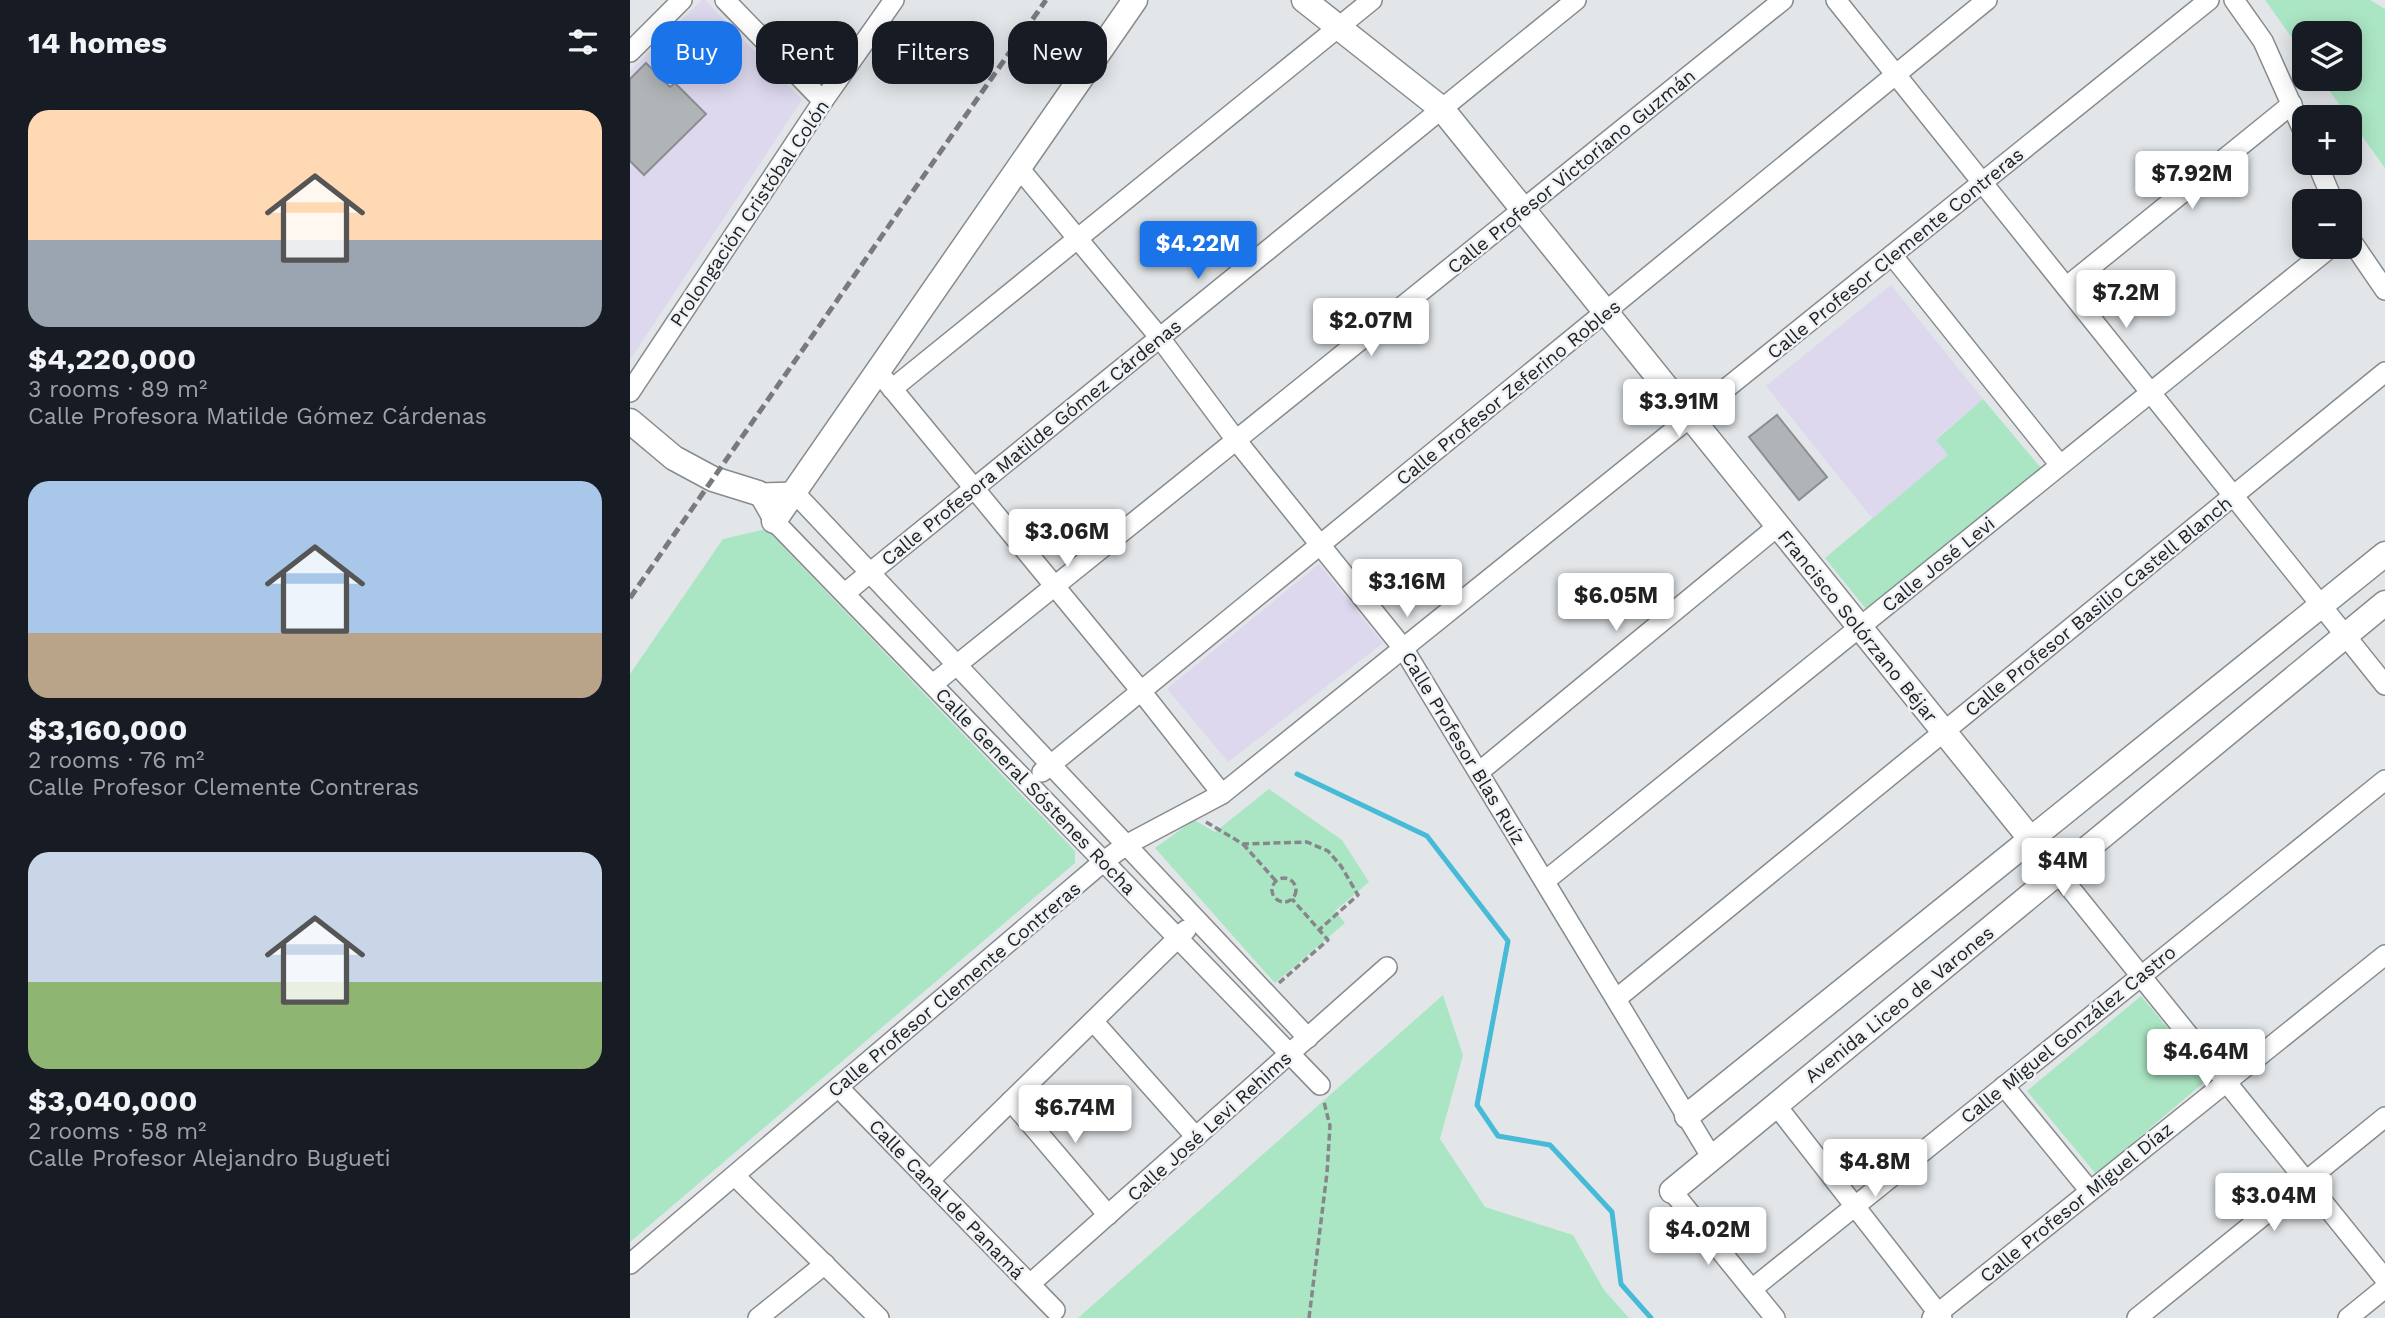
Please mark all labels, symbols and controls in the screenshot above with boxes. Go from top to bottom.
chip: Buy [651,21,742,84]
chip: Rent [756,21,858,84]
chip: Filters [872,21,994,84]
chip: New [1008,21,1107,84]
map controls [2292,21,2362,259]
button: layers [2292,21,2362,91]
icon: filters [564,23,602,61]
text: 14 homes [28,25,167,60]
street label: Calle Profesor Victoriano Guzmán [1443,64,1700,279]
street label: Prolongación Cristóbal Colón [665,96,834,331]
button: + [2292,105,2362,175]
street label: Calle Profesor Clemente Contreras [1763,143,2028,364]
pin: $7.92M [2135,152,2249,211]
icon: home [252,155,378,281]
text: $7.92M [2151,160,2233,187]
button: − [2292,189,2362,259]
pin: $4.22M [1141,222,1255,281]
text: $4.22M [1156,230,1240,257]
pin: $7.2M [2077,270,2175,330]
text: $7.2M [2092,279,2160,306]
street label: Calle Profesor Zeferino Robles [1392,295,1625,490]
pin: $2.07M [1314,298,1428,358]
text: $2.07M [1329,307,1413,334]
street label: Calle Profesora Matilde Gómez Cárdenas [877,314,1186,571]
text: $4,220,000 [28,341,196,376]
text: 3 rooms · 89 m² [28,376,207,403]
pin: $3.91M [1622,380,1736,439]
text: $3.91M [1639,388,1719,415]
text: Calle Profesora Matilde Gómez Cárdenas [28,403,487,430]
street label: Calle Profesor Basilio Castell Blanch [1960,491,2236,721]
pin: $3.06M [1010,510,1124,569]
street label: Calle José Levi [1877,512,1999,617]
text: $3.06M [1025,518,1109,545]
street label: Francisco Solórzano Béjar [1773,525,1943,727]
icon: home [252,526,378,652]
pin: $3.16M [1350,560,1464,619]
text: $3.16M [1368,568,1446,595]
pin: $6.05M [1559,574,1673,633]
text: $6.05M [1574,582,1658,609]
street label: Calle Profesor Blas Ruíz [1397,647,1530,849]
street label: Calle General Sóstenes Rocha [931,683,1141,900]
text: $3,160,000 [28,712,188,747]
text: 2 rooms · 76 m² [28,747,204,774]
text: Calle Profesor Clemente Contreras [28,774,419,801]
pin: $4M [2029,838,2097,898]
text: $4M [2038,847,2088,874]
street label: Calle Profesor Clemente Contreras [823,877,1085,1102]
icon: home [252,897,378,1023]
street label: Avenida Liceo de Varones [1800,921,1998,1088]
street label: Calle Miguel González Castro [1956,940,2181,1128]
pin: $4.64M [2149,1030,2263,1089]
text: $4.64M [2163,1038,2249,1065]
street label: Calle José Levi Rehims [1122,1046,1296,1206]
text: $3,040,000 [28,1083,198,1118]
pin: $6.74M [1018,1086,1132,1145]
text: $6.74M [1035,1094,1115,1121]
street label: Calle Canal de Panamá [864,1114,1029,1284]
street label: Calle Profesor Miguel Díaz [1975,1117,2177,1287]
text: 2 rooms · 58 m² [28,1118,207,1145]
pin: $4.8M [1826,1140,1924,1199]
text: Calle Profesor Alejandro Bugueti [28,1145,391,1172]
text: $4.8M [1839,1148,1911,1175]
pin: $3.04M [2217,1174,2331,1233]
text: $3.04M [2231,1182,2317,1209]
pin: $4.02M [1651,1208,1765,1267]
text: $4.02M [1665,1216,1751,1243]

